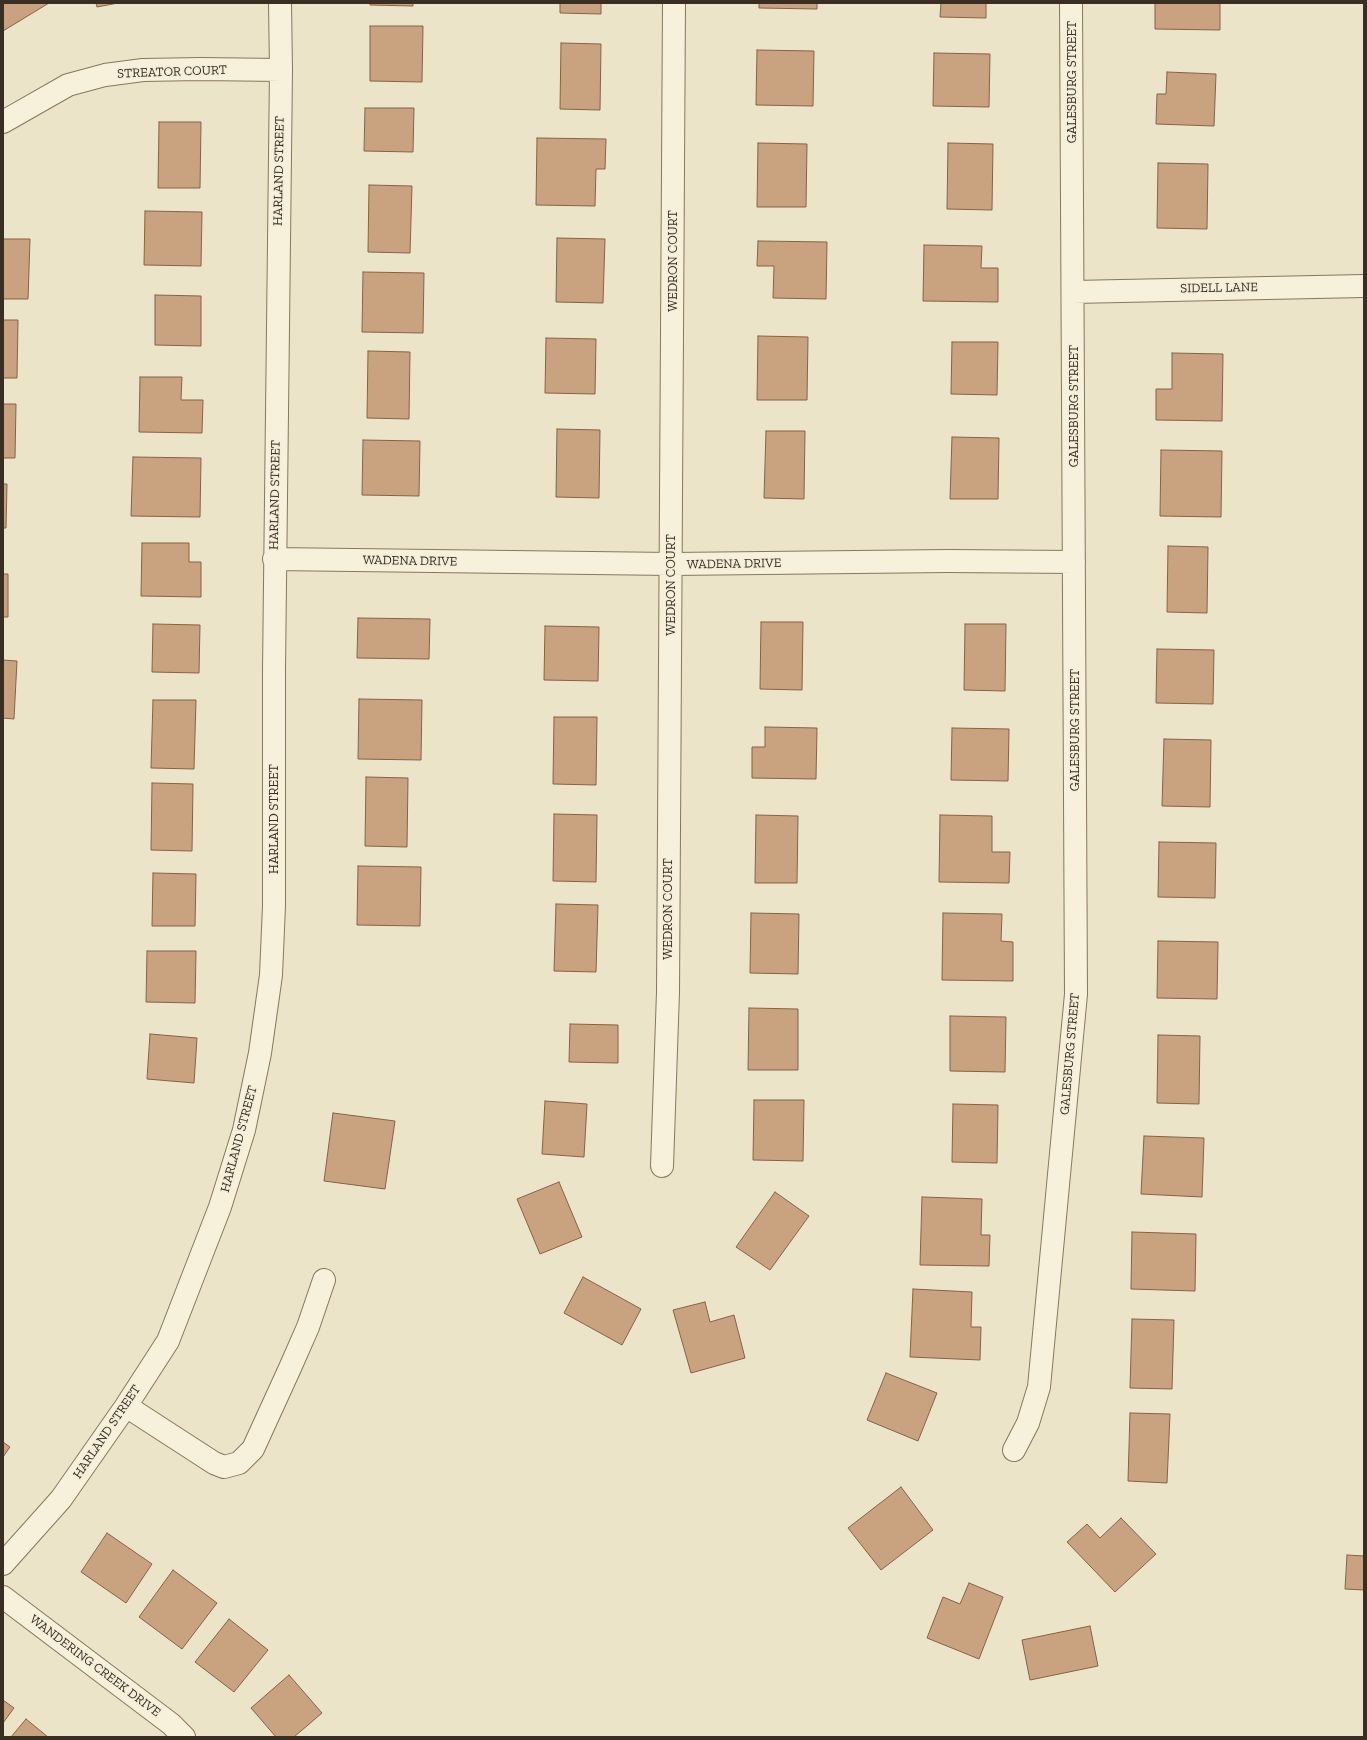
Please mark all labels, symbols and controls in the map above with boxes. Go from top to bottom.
street label: GALESBURG STREET [1064,21,1080,143]
street label: STREATOR COURT [117,62,227,82]
street label: HARLAND STREET [270,116,288,226]
street label: WEDRON COURT [665,210,681,312]
street label: SIDELL LANE [1180,280,1258,296]
street label: GALESBURG STREET [1066,345,1082,467]
street label: HARLAND STREET [266,440,284,550]
street label: WEDRON COURT [663,534,679,636]
street label: WADENA DRIVE [363,552,457,570]
street label: WADENA DRIVE [687,555,781,573]
street label: GALESBURG STREET [1067,669,1083,791]
street label: HARLAND STREET [266,764,282,874]
street label: WEDRON COURT [660,858,676,960]
street label: GALESBURG STREET [1057,992,1083,1116]
street label: HARLAND STREET [217,1084,261,1194]
street label: HARLAND STREET [70,1382,144,1482]
street label: WANDERING CREEK DRIVE [26,1612,164,1720]

